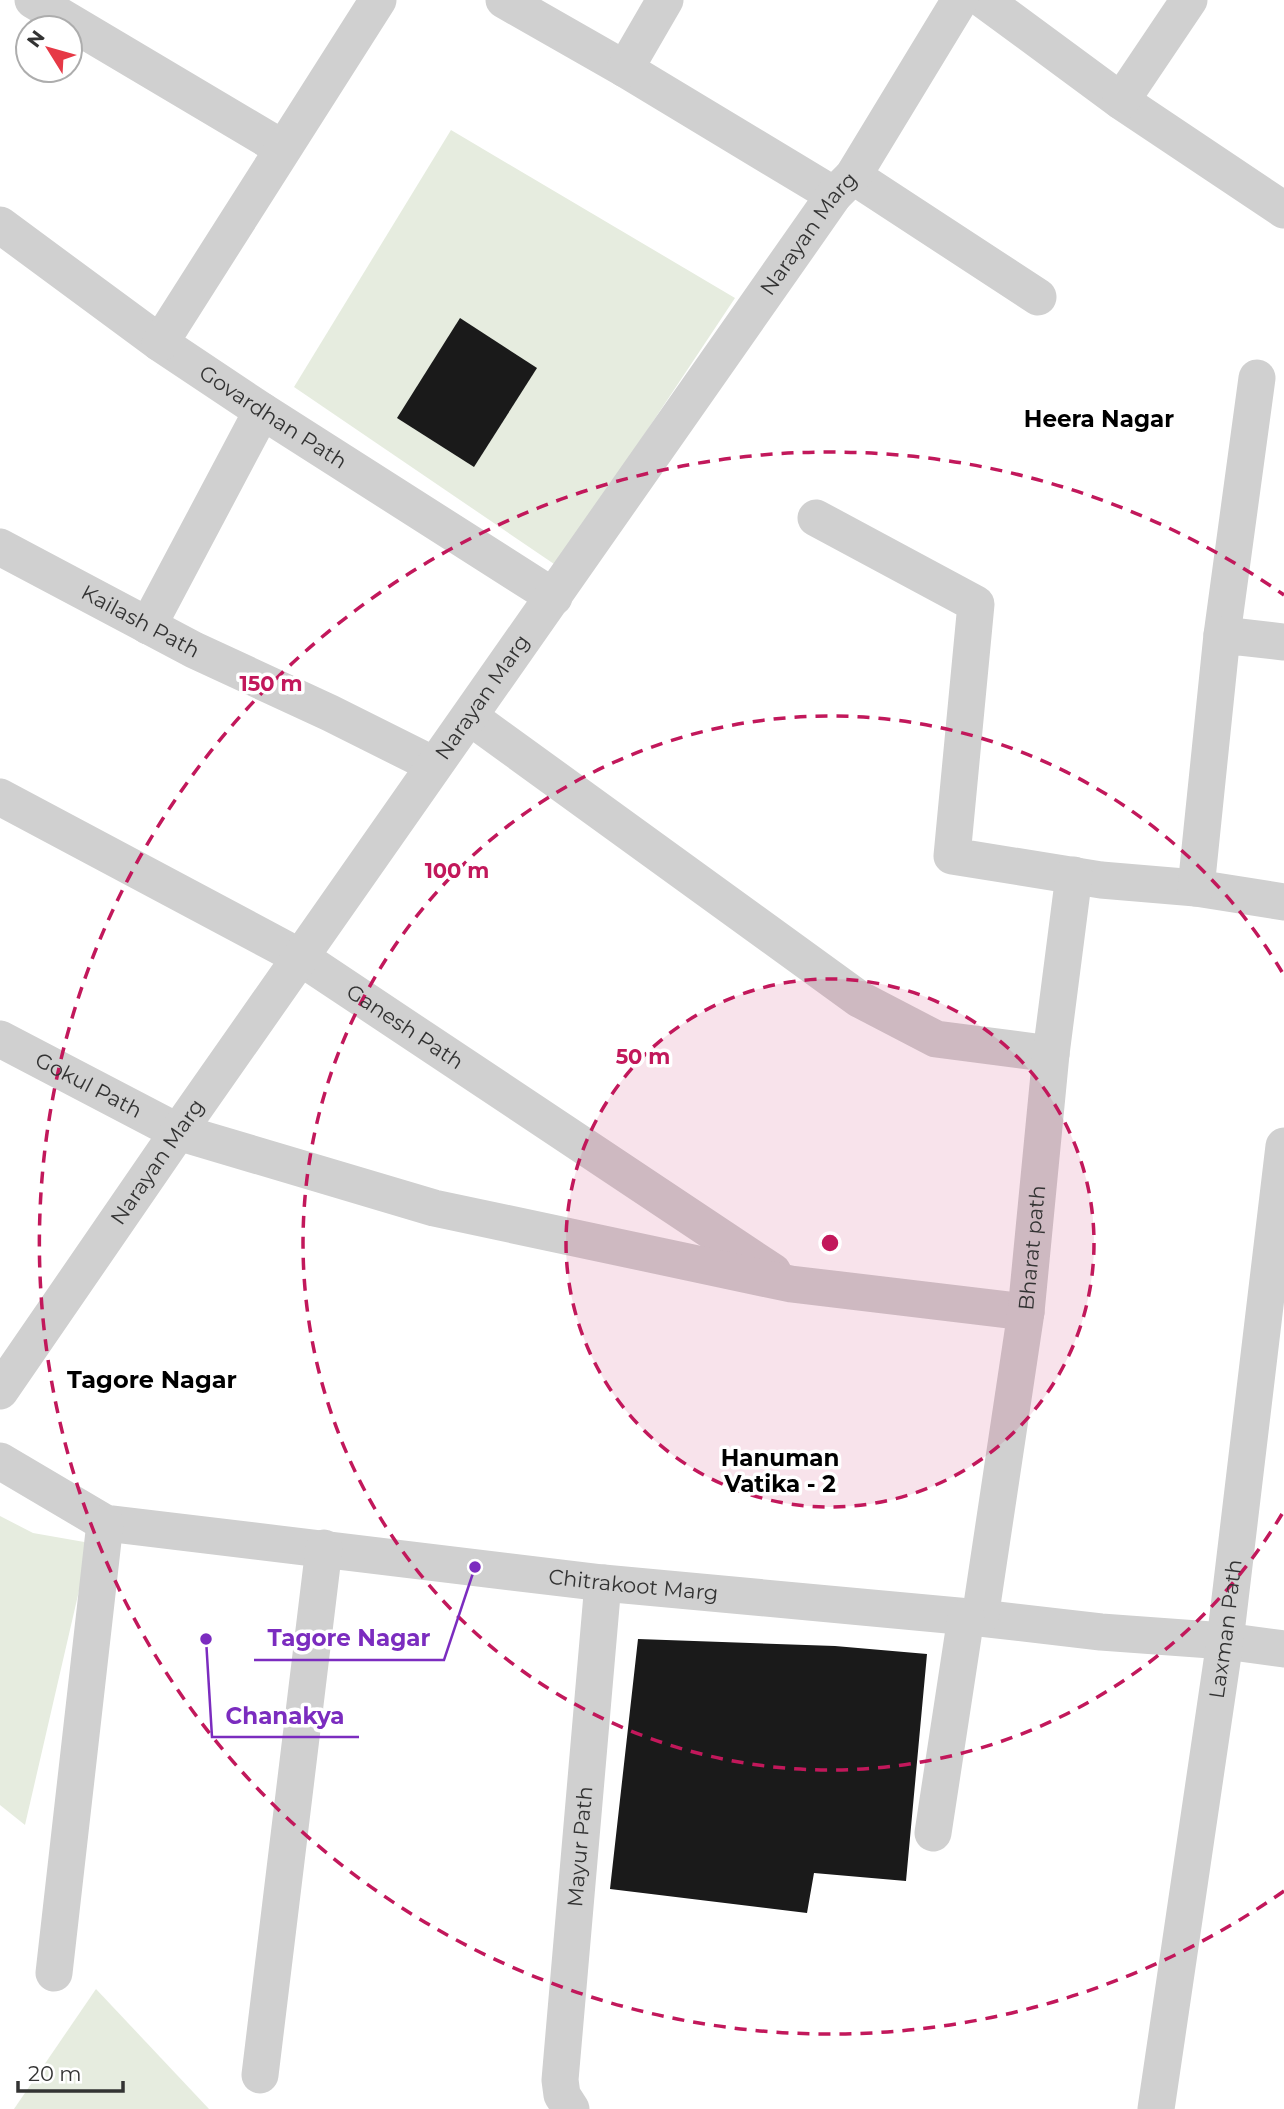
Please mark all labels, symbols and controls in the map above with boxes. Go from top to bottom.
north arrow [14,14,84,84]
text: N [22,26,50,52]
street label: Narayan Marg [755,166,862,300]
street label: Govardhan Path [195,360,352,474]
district label: Heera Nagar [1024,405,1174,433]
street label: Kailash Path [77,579,204,663]
street label: Narayan Marg [430,630,534,764]
text: 150 m [240,671,302,696]
text: 100 m [425,858,489,883]
street label: Ganesh Path [342,979,468,1074]
text: 50 m [616,1044,670,1069]
street label: Gokul Path [31,1047,146,1123]
street label: Narayan Marg [105,1094,209,1229]
street label: Bharat path [1013,1184,1050,1311]
centre of rings [818,1231,842,1255]
district label: Tagore Nagar [67,1365,237,1394]
district label: Hanuman Vatika - 2 [721,1444,839,1498]
street label: Laxman Path [1204,1558,1247,1700]
street label: Chitrakoot Marg [547,1564,719,1606]
callout: Tagore Nagar [254,1616,444,1660]
text: Tagore Nagar [268,1624,431,1652]
callout: Chanakya [212,1693,359,1737]
text: Chanakya [226,1702,344,1730]
street label: Mayur Path [562,1785,597,1908]
scale bar [18,2050,122,2094]
text: 20 m [28,2061,82,2086]

